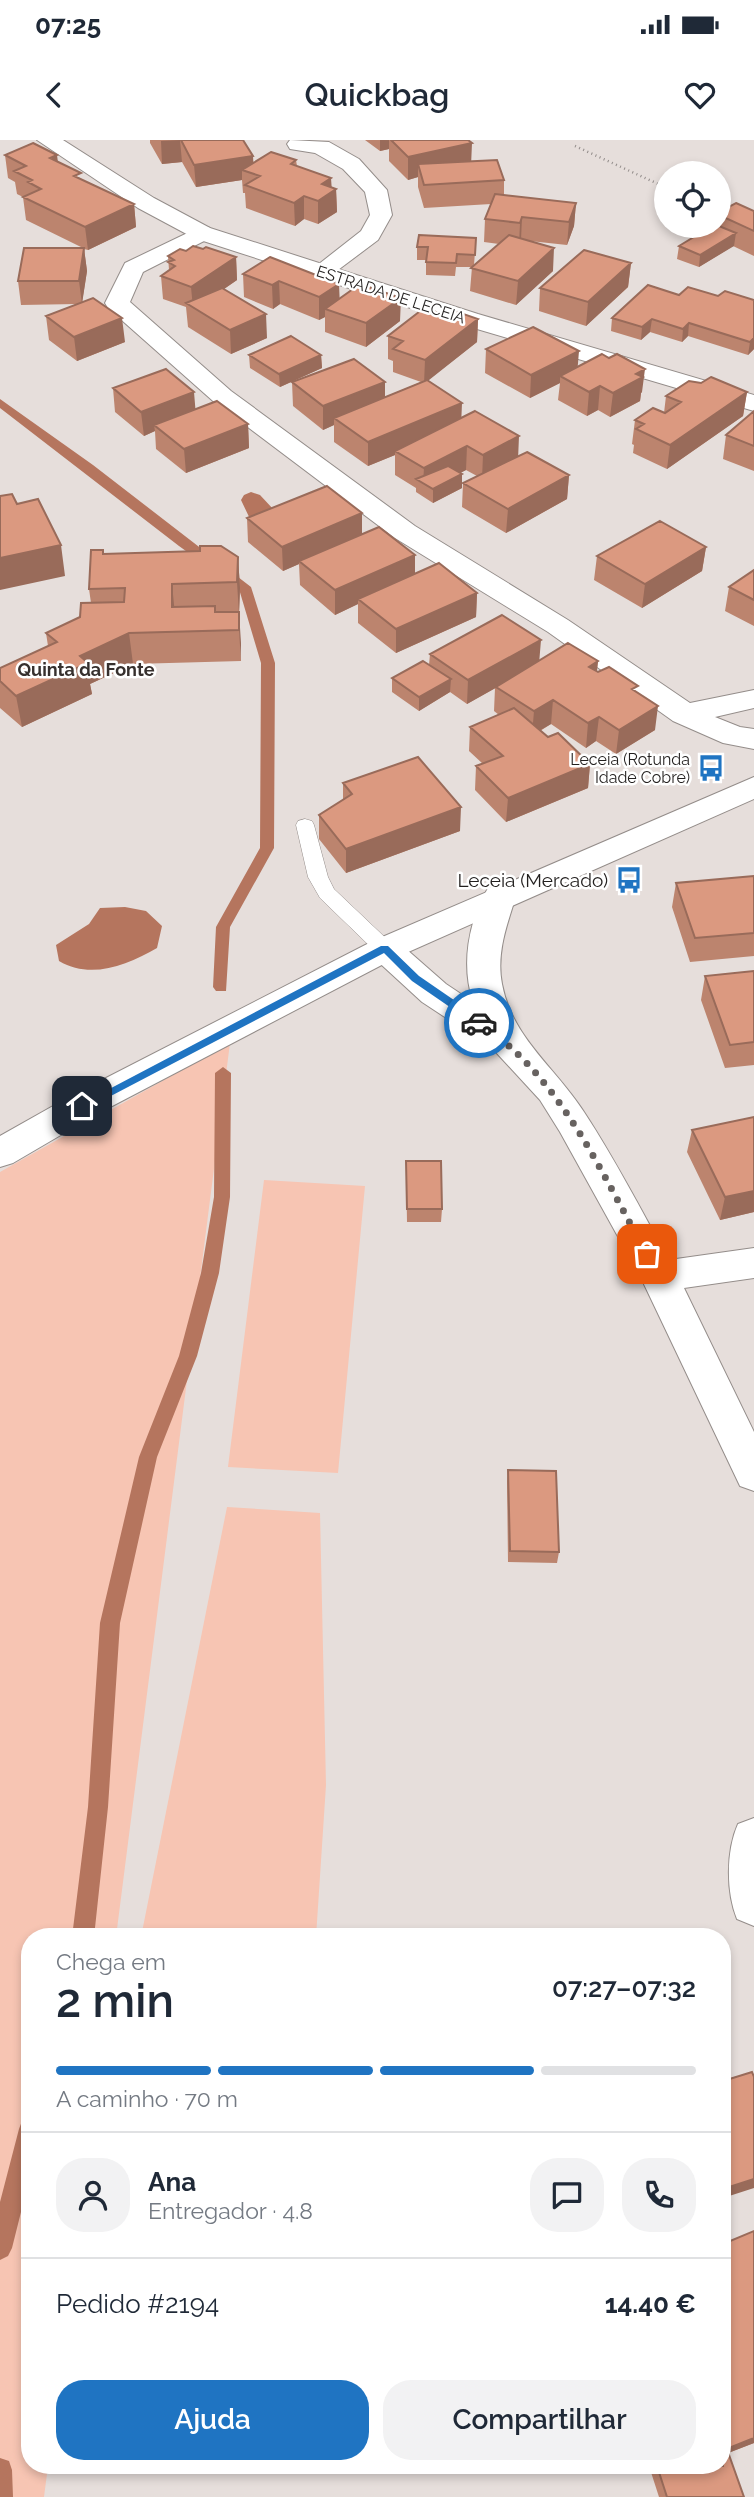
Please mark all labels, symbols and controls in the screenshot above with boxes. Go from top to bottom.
text: 07:25 [35,10,101,40]
icon: back [35,76,73,114]
text: Quickbag [305,76,449,113]
icon: heart [681,76,719,114]
map controls [654,161,731,238]
button: locate [654,161,731,238]
street label: ESTRADA DE LECEIA [314,261,468,328]
district label: Quinta da Fonte [17,659,155,680]
place label: Leceia (Rotunda Idade Cobre) [570,750,690,787]
bus stop icon: Leceia (Rotunda Idade Cobre) [696,753,726,783]
bus stop icon: Leceia (Mercado) [614,865,644,895]
place label: Leceia (Mercado) [457,869,608,891]
courier [444,988,514,1058]
icon: car [460,1004,498,1042]
pin [52,1076,112,1136]
icon: home [63,1087,101,1125]
pin [617,1224,677,1284]
icon: bag [628,1235,666,1273]
text: Chega em [56,1948,166,1975]
text: 07:27–07:32 [552,1973,696,2003]
text: 2 min [56,1974,174,2028]
text: A caminho · 70 m [56,2085,238,2112]
button: person [56,2158,130,2232]
button: chat [530,2158,604,2232]
button: phone [622,2158,696,2232]
text: Ana [148,2167,196,2197]
text: Entregador · 4.8 [148,2197,313,2224]
text: Pedido #2194 [56,2289,219,2319]
text: 14.40 € [605,2289,696,2319]
button: Ajuda [56,2380,369,2460]
button: Compartilhar [383,2380,696,2460]

